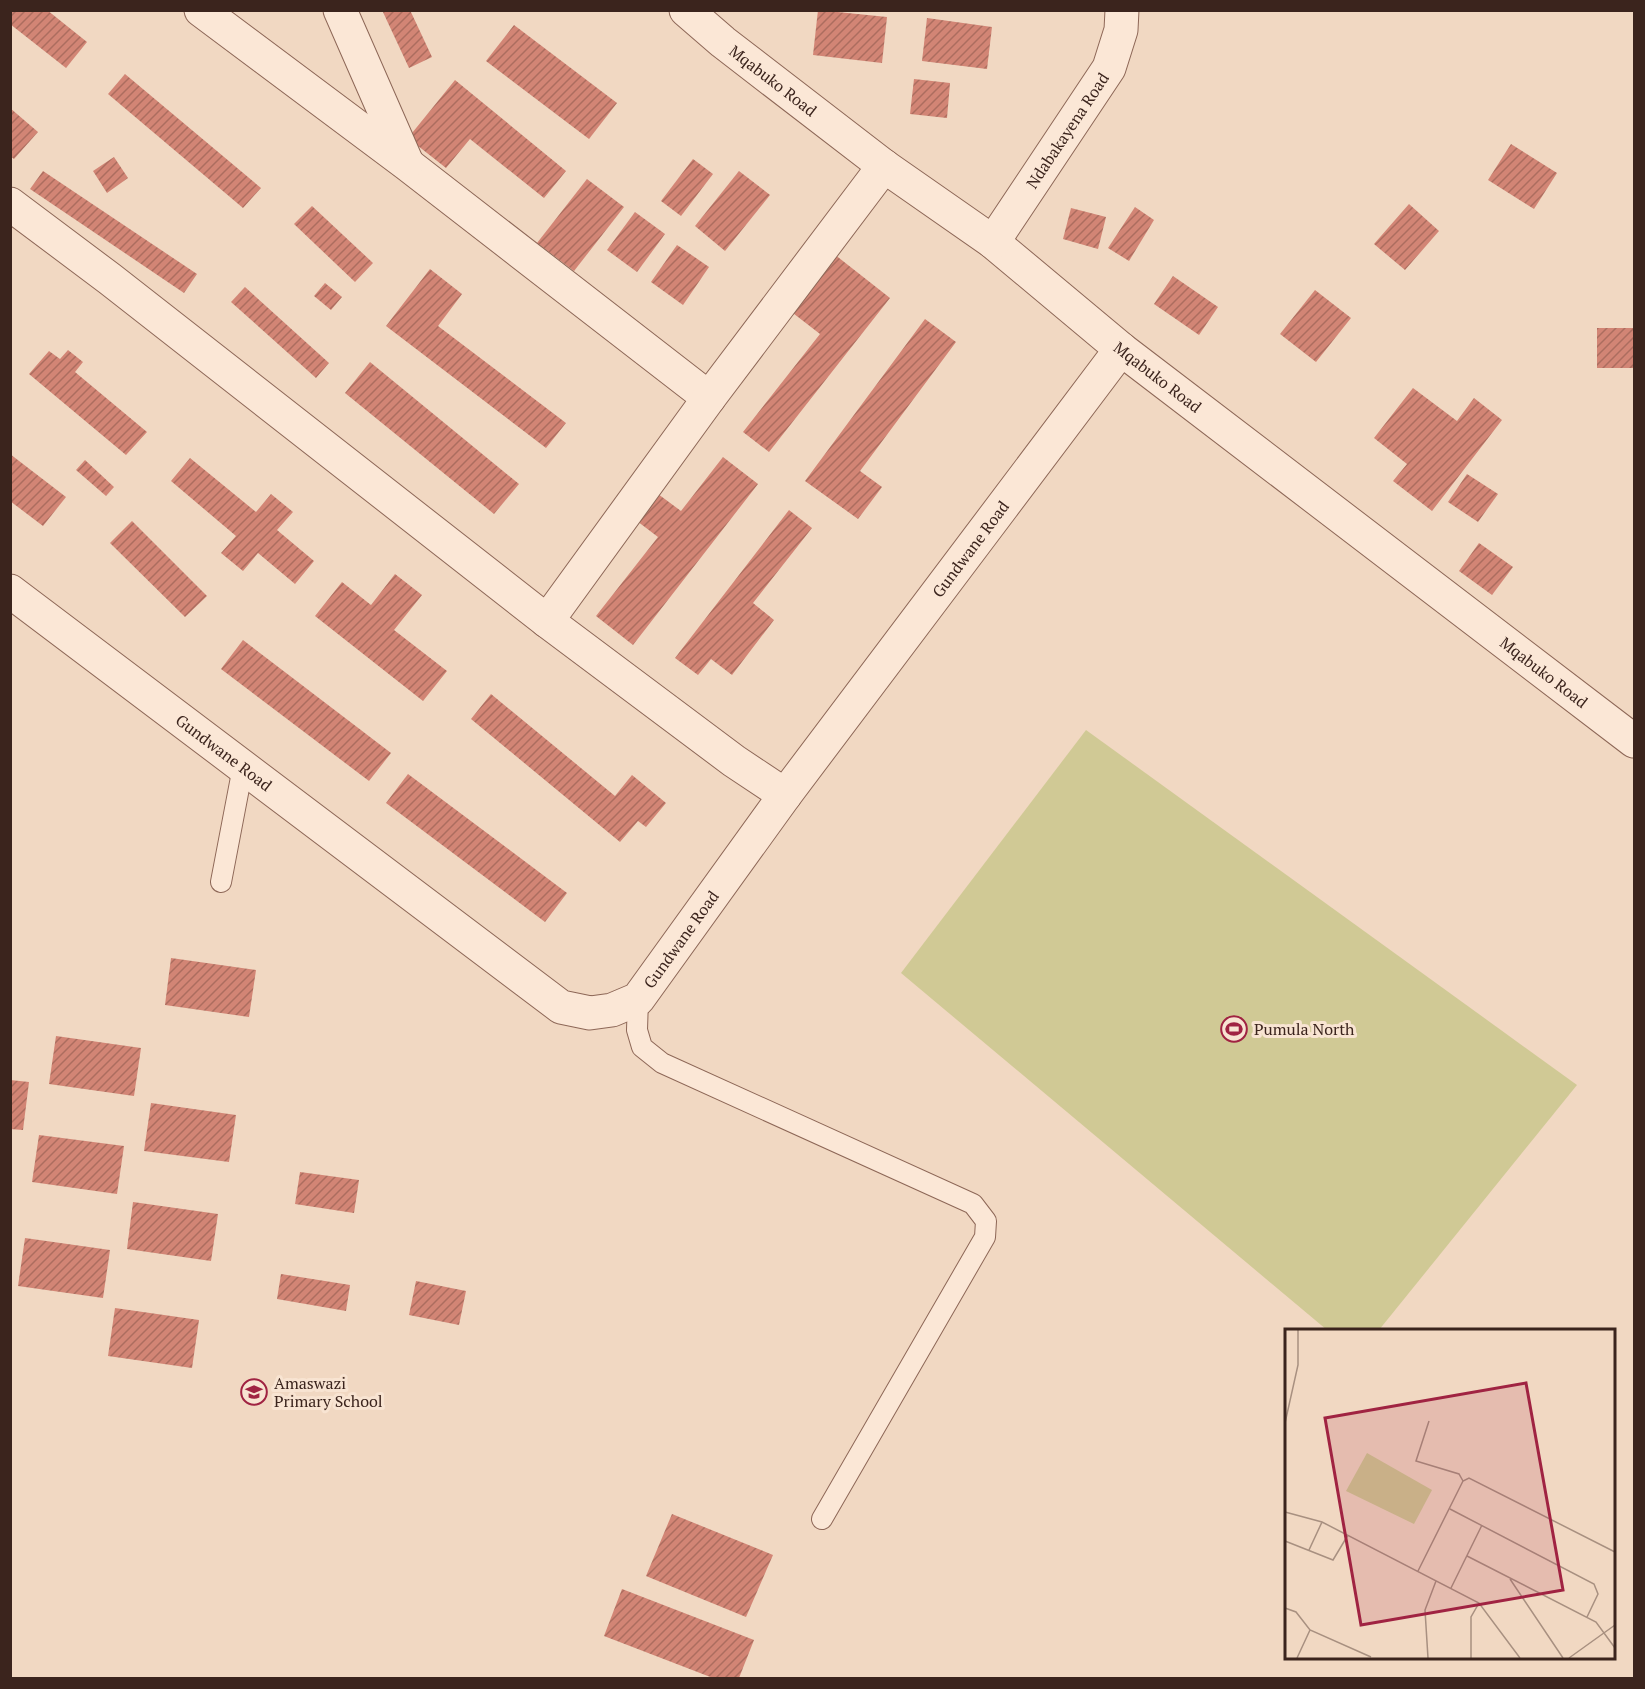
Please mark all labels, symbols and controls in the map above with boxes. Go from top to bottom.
street label: Mqabuko Road [725,40,821,121]
street label: Ndabakayena Road [1021,68,1114,193]
street label: Mqabuko Road [1109,336,1206,418]
street label: Gundwane Road [927,496,1014,602]
street label: Mqabuko Road [1495,631,1592,713]
street label: Gundwane Road [171,709,277,796]
street label: Gundwane Road [638,886,724,993]
sports icon: Pumula North [1219,1014,1249,1044]
place label: Pumula North [1254,1018,1355,1040]
inset map [1285,1329,1615,1659]
place label: Amaswazi Primary School [274,1372,383,1412]
school or university icon: Amaswazi Primary School [239,1377,269,1407]

